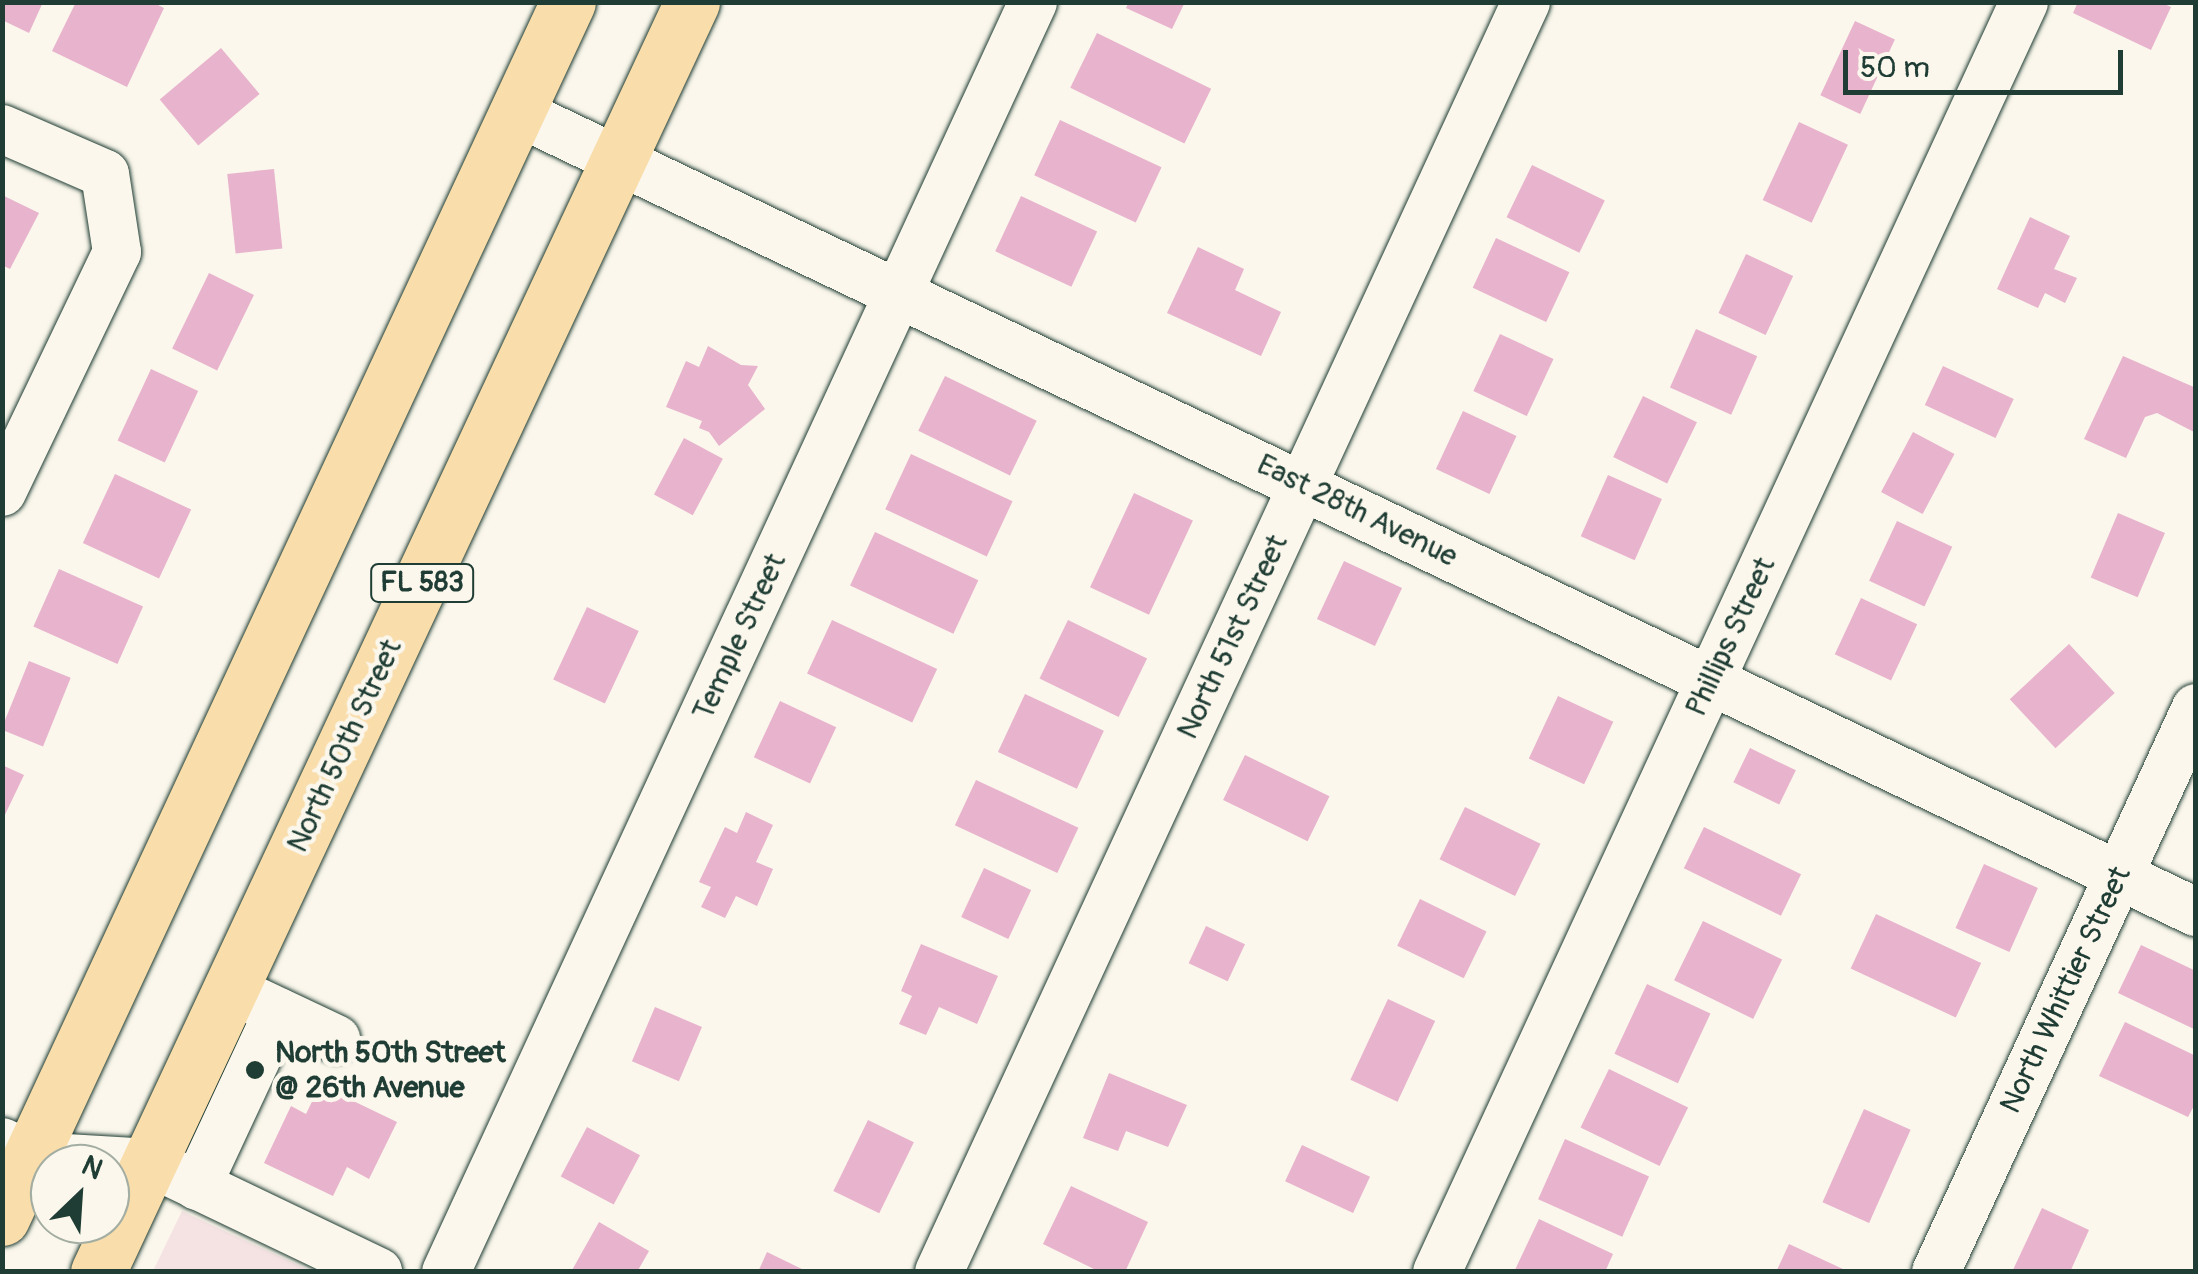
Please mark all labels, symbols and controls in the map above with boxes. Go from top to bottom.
scale bar [1848,30,2128,92]
text: 50 m [1860,49,1930,86]
street label: East 28th Avenue [1251,447,1463,575]
street label: North 51st Street [1170,529,1296,745]
street label: Temple Street [686,548,794,726]
street label: Phillips Street [1678,552,1784,722]
road number: FL 583 [370,560,474,606]
street label: North 50th Street [280,634,410,858]
street label: North Whittier Street [1993,861,2139,1119]
place label: North 50th Street @ 26th Avenue [275,1035,506,1106]
marker: North 50th Street @ 26th Avenue [244,1059,266,1081]
north arrow [30,1144,130,1244]
text: N [76,1148,108,1188]

